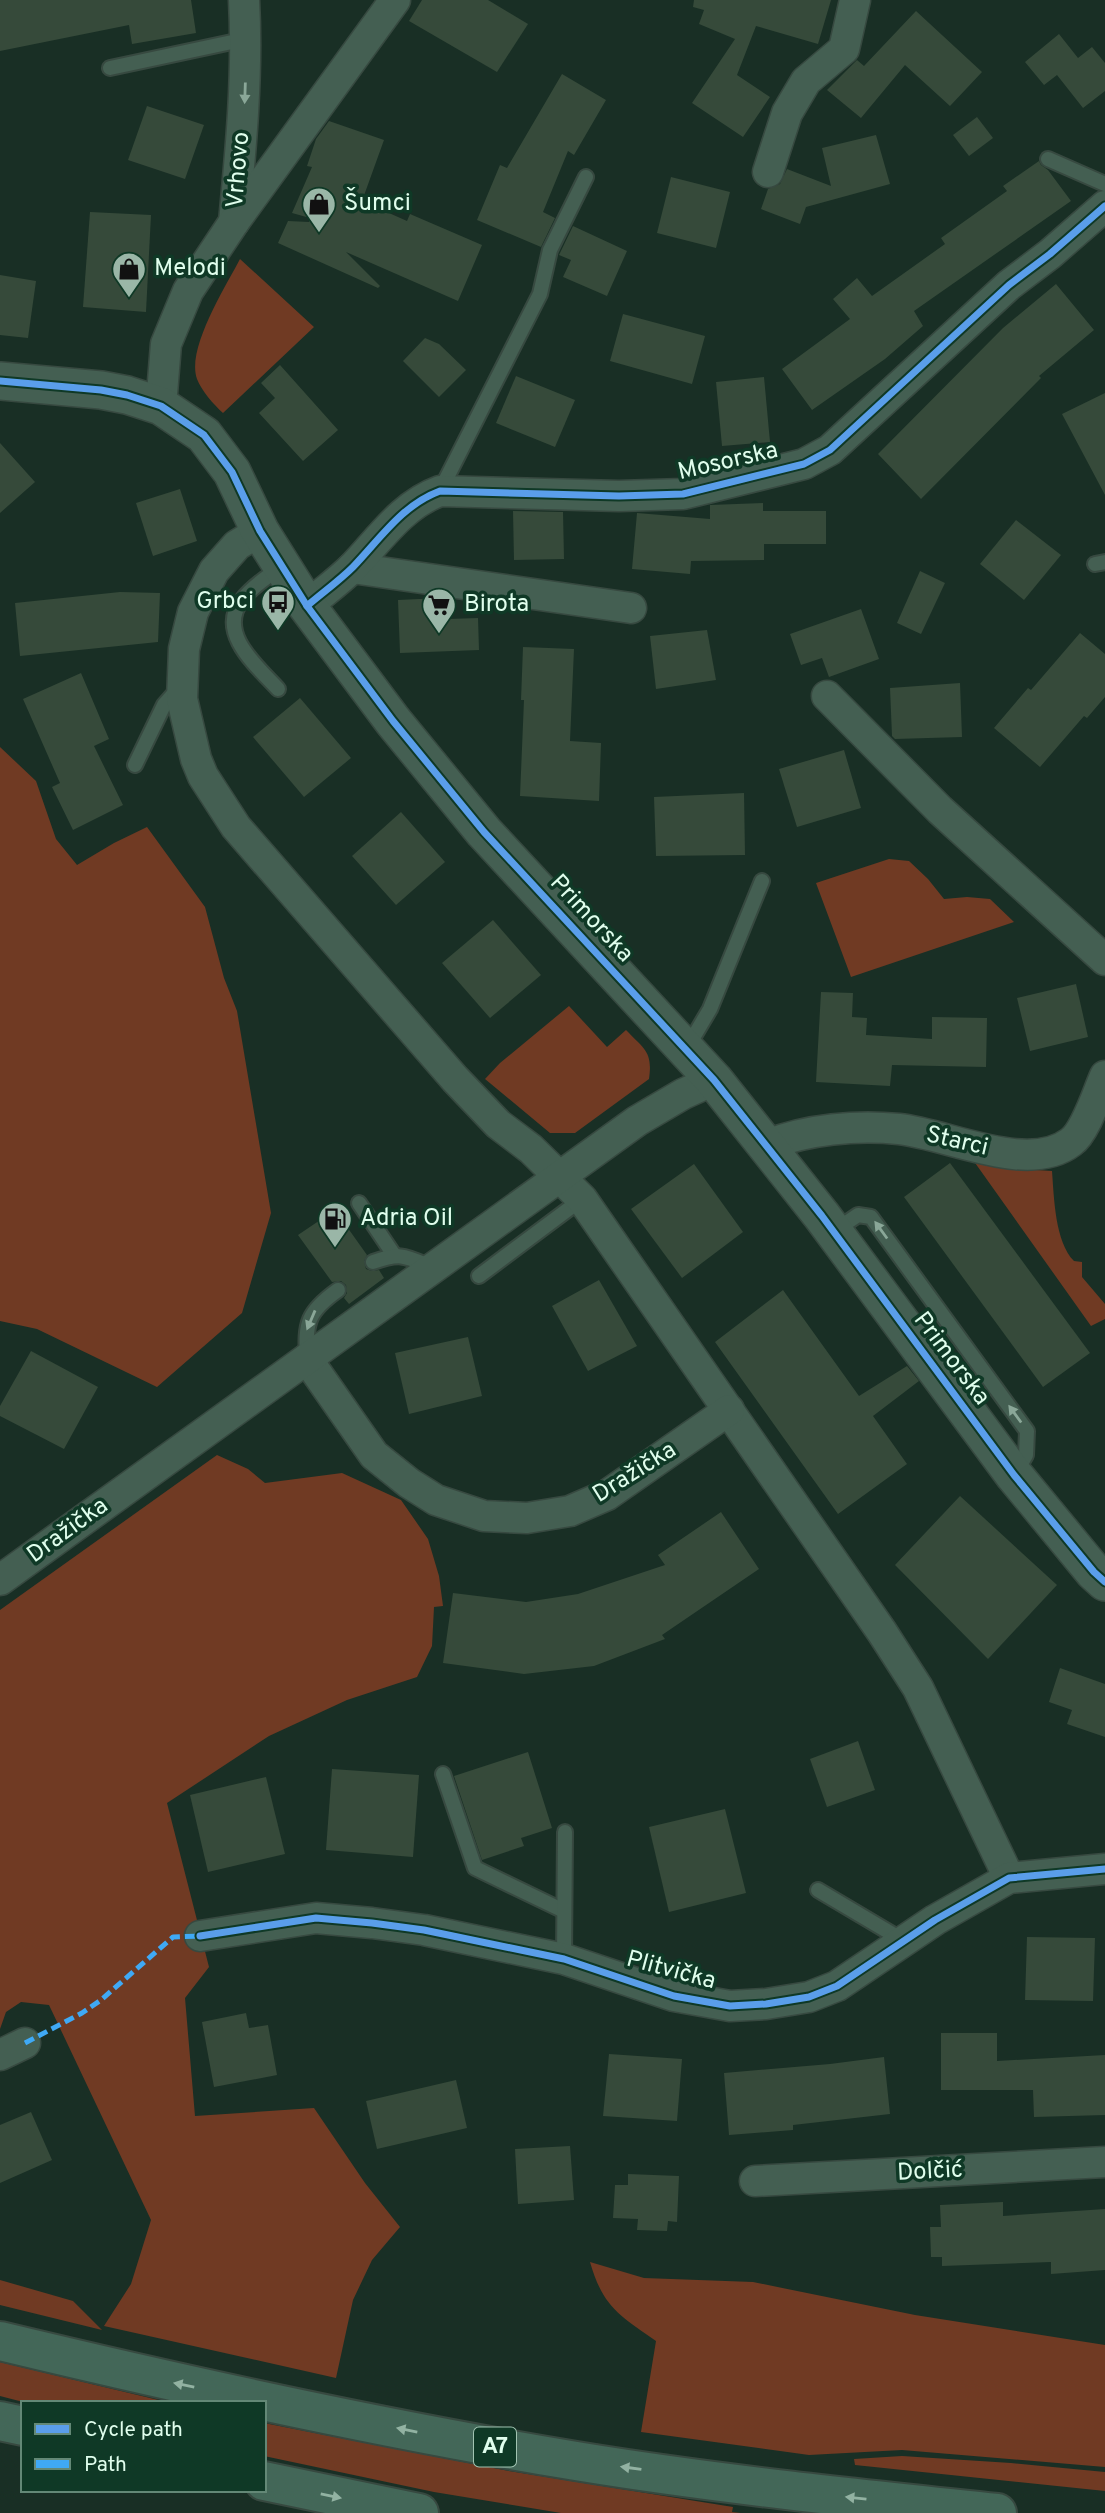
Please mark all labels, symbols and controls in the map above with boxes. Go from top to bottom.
one-way arrow [239,82,250,104]
street label: Vrhovo [221,130,257,210]
shop icon: Šumci [300,185,338,234]
place label: Šumci [344,187,411,219]
shop icon: Melodi [110,250,148,299]
place label: Melodi [154,254,226,284]
street label: Mosorska [675,436,781,488]
bus stop icon: Grbci [259,583,297,632]
supermarket icon: Birota [420,586,458,635]
place label: Grbci [196,587,254,617]
place label: Birota [464,590,529,620]
street label: Primorska [543,869,639,969]
street label: Starci [923,1120,991,1164]
fuel station icon: Adria Oil [316,1200,354,1249]
place label: Adria Oil [360,1204,453,1234]
one-way arrow [874,1221,888,1239]
street label: Primorska [906,1306,996,1412]
one-way arrow [305,1309,316,1330]
one-way arrow [1008,1405,1022,1423]
street label: Dražička [588,1436,682,1510]
street label: Dražička [22,1492,114,1570]
street label: Plitvička [623,1945,719,1997]
street label: Dolčić [896,2155,964,2189]
one-way arrow [173,2379,195,2390]
legend [21,2401,266,2492]
text: Cycle path [84,2417,183,2444]
one-way arrow [396,2425,418,2436]
road number: A7 [474,2428,516,2466]
text: Path [84,2452,127,2479]
one-way arrow [620,2463,642,2474]
one-way arrow [320,2491,342,2502]
one-way arrow [845,2492,867,2503]

